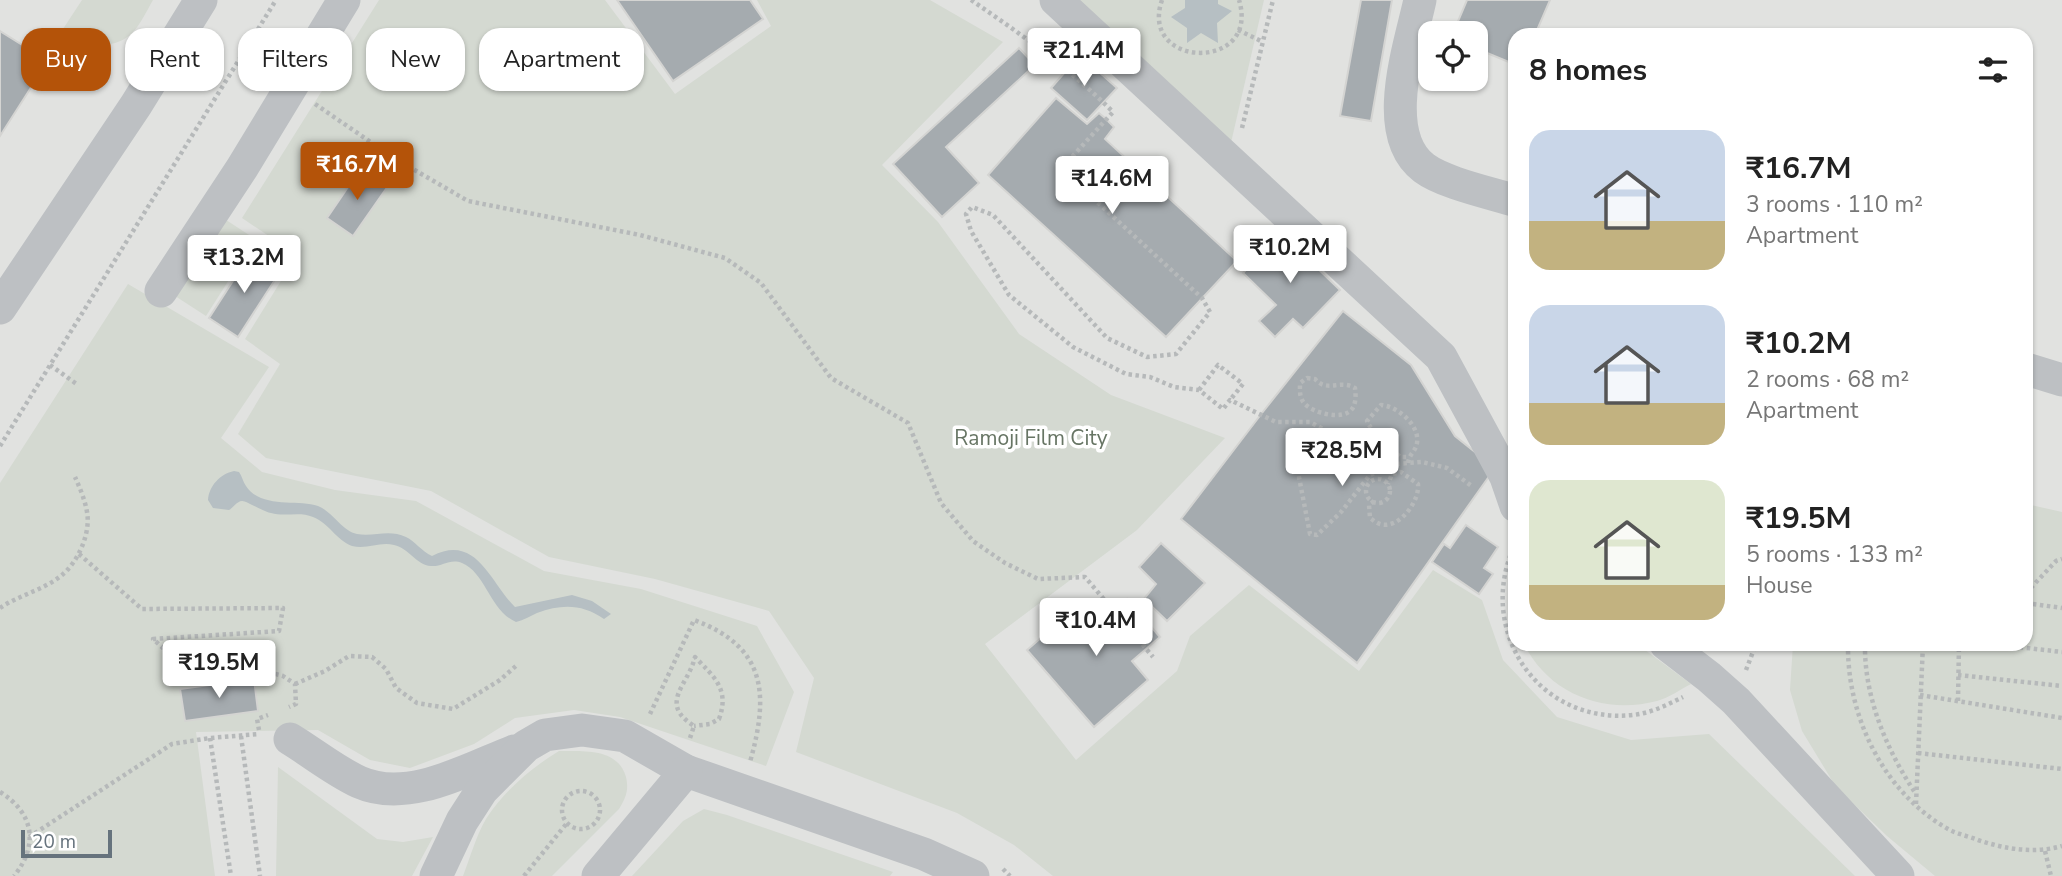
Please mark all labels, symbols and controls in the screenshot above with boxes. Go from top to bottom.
map controls [1418,21,1488,91]
button: locate [1418,21,1488,91]
chip: Buy [21,28,111,91]
chip: Rent [125,28,224,91]
chip: Filters [238,28,352,91]
chip: New [366,28,465,91]
chip: Apartment [479,28,644,91]
pin: ₹21.4M [1027,28,1141,88]
text: ₹21.4M [1044,35,1124,66]
text: 8 homes [1529,50,1647,91]
icon: filters [1974,51,2012,89]
pin: ₹16.7M [300,142,414,202]
text: ₹16.7M [1746,148,1851,189]
text: ₹16.7M [317,149,397,180]
pin: ₹14.6M [1055,156,1169,216]
icon: home [1585,158,1669,242]
text: ₹14.6M [1072,163,1152,194]
text: 3 rooms · 110 m² [1746,189,1923,220]
text: Apartment [1746,220,1858,251]
pin: ₹10.2M [1233,226,1347,285]
text: ₹10.2M [1250,232,1330,263]
pin: ₹13.2M [187,236,301,295]
text: ₹13.2M [204,242,284,273]
text: ₹10.2M [1746,323,1851,364]
icon: home [1585,333,1669,417]
text: 2 rooms · 68 m² [1746,364,1909,395]
text: Apartment [1746,395,1858,426]
park label: Ramoji Film City [954,424,1108,452]
pin: ₹28.5M [1285,428,1399,488]
text: ₹28.5M [1302,435,1382,466]
text: ₹19.5M [1746,498,1851,539]
icon: home [1585,508,1669,592]
text: 5 rooms · 133 m² [1746,539,1923,570]
text: House [1746,570,1813,601]
pin: ₹10.4M [1039,598,1153,658]
text: ₹10.4M [1056,605,1136,636]
pin: ₹19.5M [162,640,276,700]
text: ₹19.5M [179,647,259,678]
scale bar [21,827,112,859]
text: 20 m [32,829,76,855]

